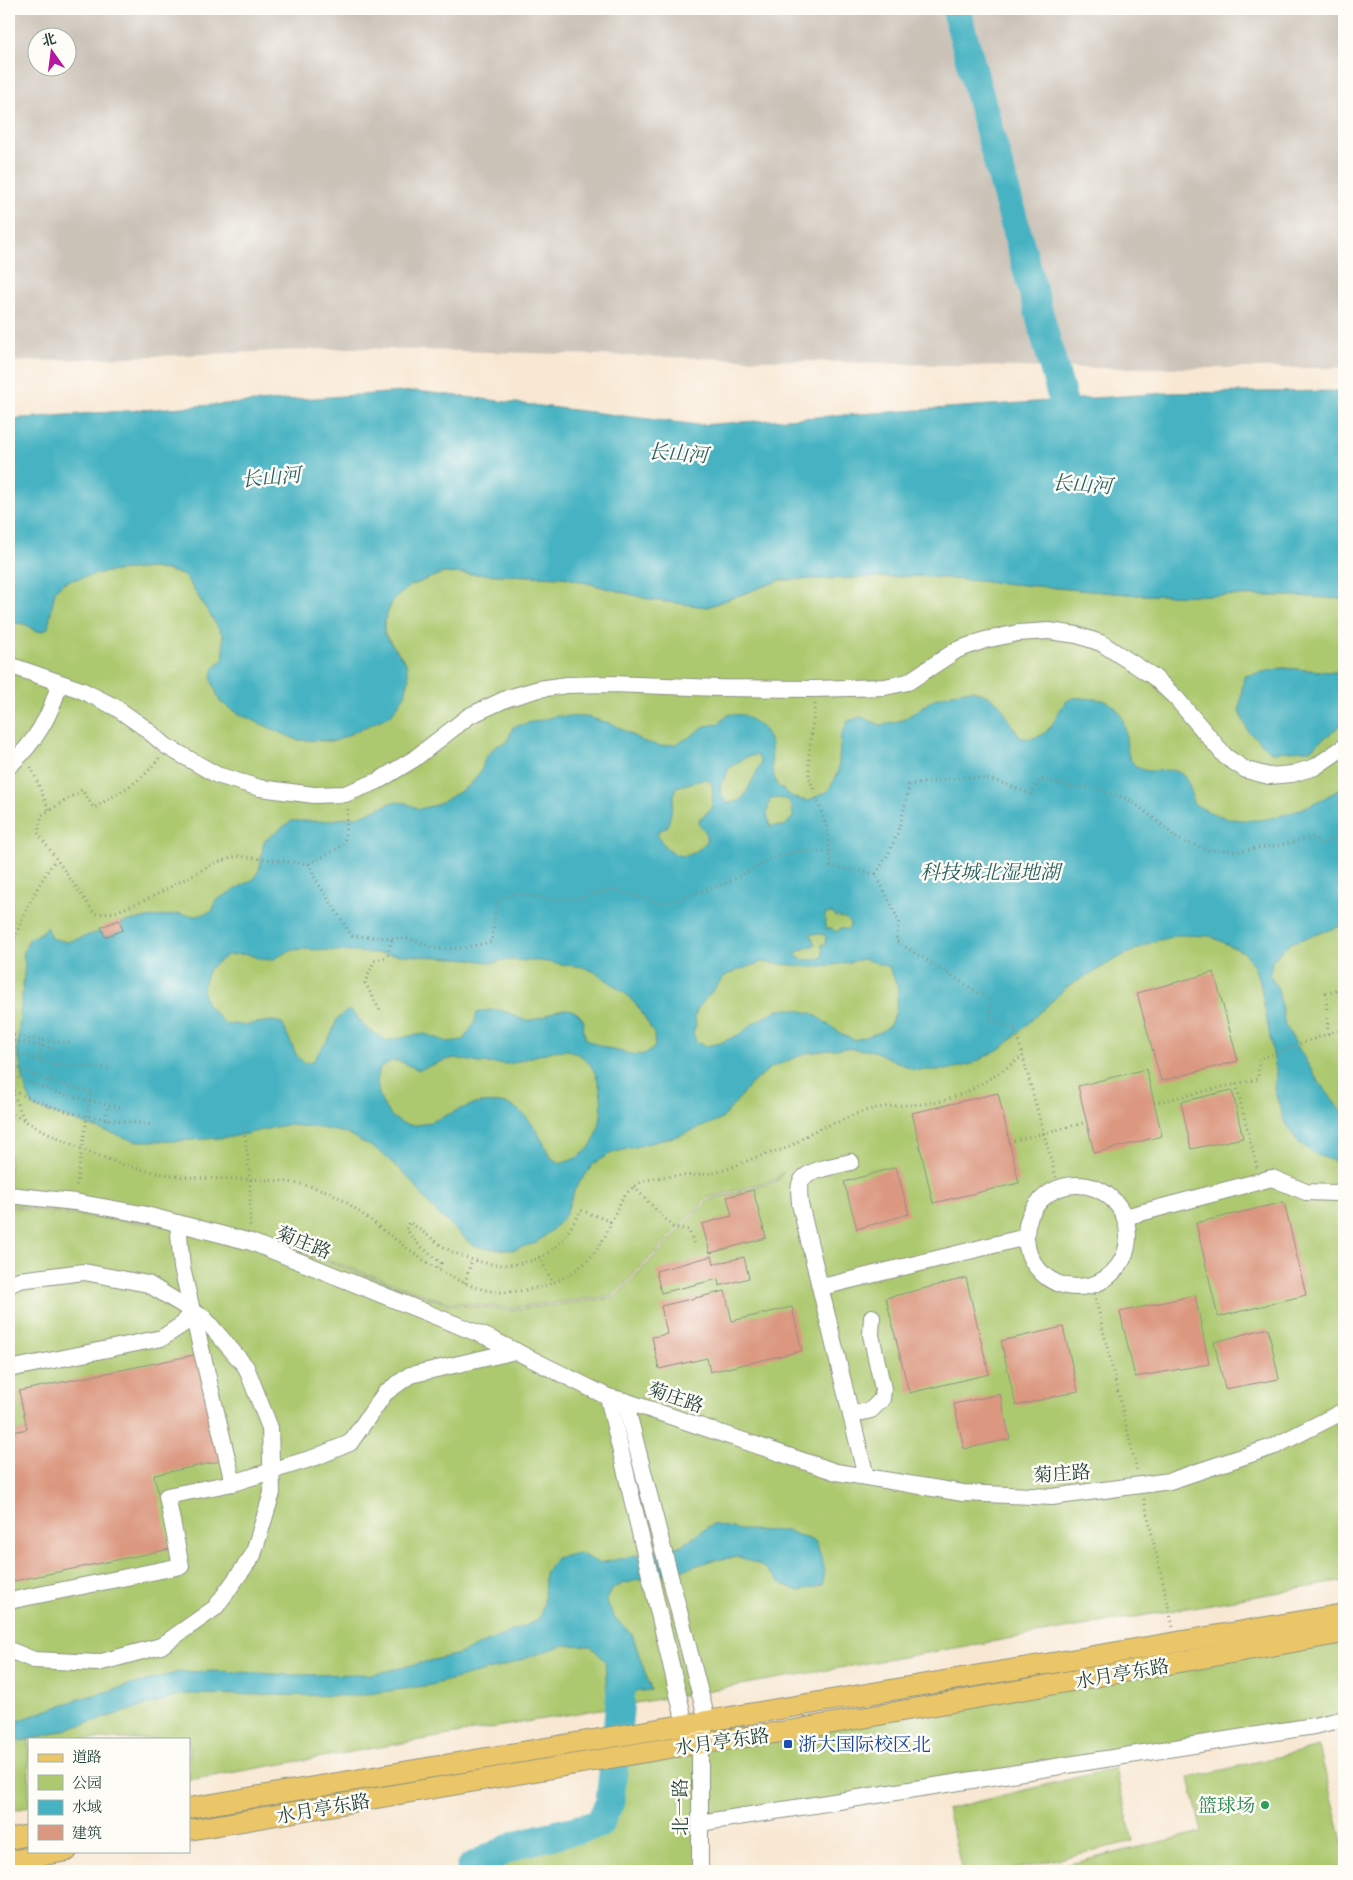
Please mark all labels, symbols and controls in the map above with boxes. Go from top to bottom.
north arrow [28,28,78,78]
text: 北 [40,30,58,50]
water label: 长山河 [647,439,712,468]
water label: 长山河 [240,462,305,493]
water label: 长山河 [1051,470,1116,499]
water label: 科技城北湿地湖 [920,860,1063,885]
street label: 菊庄路 [273,1221,335,1265]
street label: 菊庄路 [645,1377,707,1419]
street label: 菊庄路 [1033,1460,1091,1488]
street label: 水月亭东路 [1073,1654,1171,1694]
street label: 水月亭东路 [673,1723,771,1760]
place label: 浙大国际校区北 [798,1733,931,1757]
legend [28,1738,190,1852]
marker: 浙大国际校区北 [782,1738,794,1750]
text: 道路 [72,1748,102,1767]
text: 公园 [72,1774,102,1793]
street label: 北一路 [669,1778,693,1836]
street label: 水月亭东路 [274,1789,372,1829]
place label: 篮球场 [1198,1794,1255,1818]
text: 水域 [72,1798,102,1817]
marker: 篮球场 [1259,1799,1271,1811]
text: 建筑 [72,1824,102,1843]

